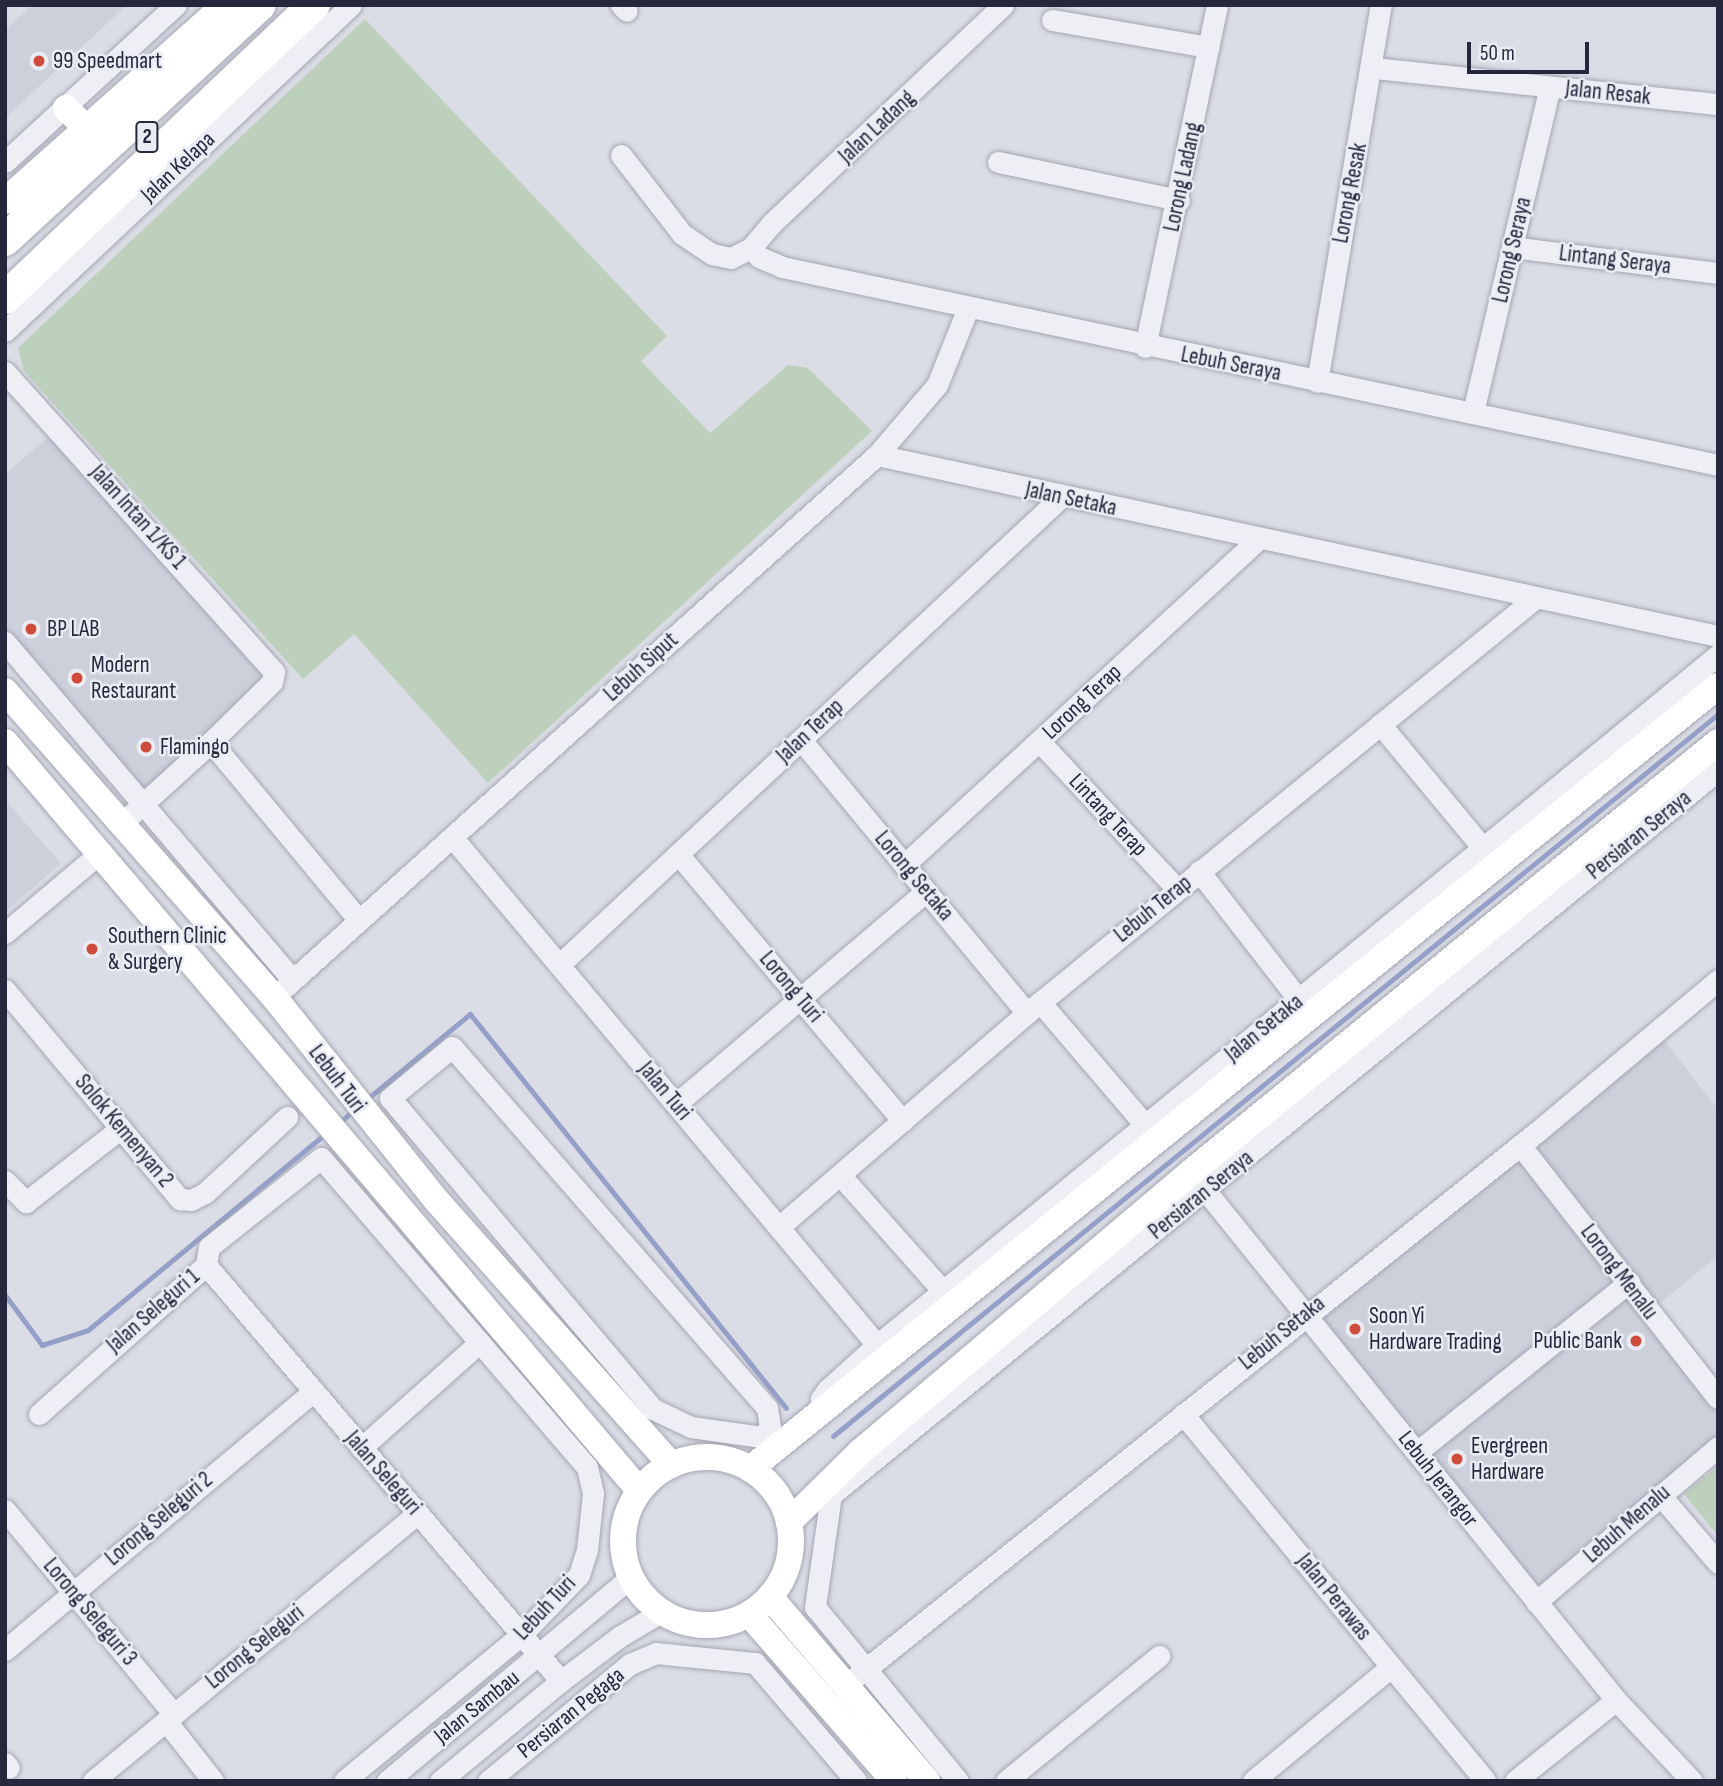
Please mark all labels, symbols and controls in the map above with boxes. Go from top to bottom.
scale bar [1471,28,1594,72]
text: 50 m [1480,41,1515,66]
place label: 99 Speedmart [53,47,162,75]
marker: 99 Speedmart [31,53,47,69]
street label: Jalan Resak [1564,75,1652,111]
street label: Jalan Ladang [833,85,921,169]
road number: 2 [135,120,159,154]
street label: Lorong Ladang [1158,120,1208,234]
street label: Jalan Kelapa [135,126,221,208]
street label: Lorong Resak [1327,140,1373,246]
street label: Lorong Seraya [1486,194,1538,306]
street label: Lintang Seraya [1557,239,1673,281]
street label: Lebuh Seraya [1179,341,1283,387]
street label: Jalan Intan 1/KS 1 [84,459,192,575]
street label: Jalan Setaka [1023,476,1119,522]
place label: BP LAB [47,615,99,643]
marker: BP LAB [21,619,41,639]
street label: Lebuh Siput [598,626,684,708]
place label: Modern Restaurant [91,651,176,705]
street label: Lorong Terap [1037,659,1127,745]
marker: Modern Restaurant [69,670,85,686]
street label: Jalan Terap [771,693,849,769]
place label: Flamingo [160,733,229,761]
marker: Flamingo [138,739,154,755]
street label: Lintang Terap [1063,768,1153,862]
street label: Persiaran Seraya [1581,784,1697,886]
street label: Lorong Setaka [869,826,959,926]
street label: Lebuh Terap [1109,869,1197,949]
place label: Southern Clinic & Surgery [108,922,227,976]
marker: Southern Clinic & Surgery [82,939,102,959]
street label: Lorong Turi [753,946,829,1028]
street label: Jalan Setaka [1219,988,1309,1068]
street label: Lebuh Turi [302,1039,372,1119]
street label: Jalan Turi [632,1056,698,1126]
street label: Solok Kemenyan 2 [69,1069,179,1193]
street label: Persiaran Seraya [1143,1144,1259,1246]
street label: Lorong Menalu [1574,1219,1664,1325]
street label: Jalan Seleguri 1 [101,1263,205,1359]
street label: Lebuh Setaka [1233,1290,1331,1376]
place label: Soon Yi Hardware Trading [1369,1302,1502,1356]
marker: Soon Yi Hardware Trading [1347,1321,1363,1337]
place label: Public Bank [1533,1327,1622,1355]
marker: Public Bank [1628,1333,1644,1349]
street label: Jalan Seleguri [339,1425,427,1521]
street label: Lebuh Jerangor [1392,1425,1484,1533]
place label: Evergreen Hardware [1471,1432,1548,1486]
marker: Evergreen Hardware [1449,1451,1465,1467]
street label: Lorong Seleguri 2 [100,1466,218,1572]
street label: Lebuh Menalu [1578,1479,1676,1569]
street label: Jalan Perawas [1291,1548,1377,1646]
street label: Lorong Seleguri 3 [37,1553,143,1671]
street label: Lebuh Turi [508,1570,582,1646]
street label: Lorong Seleguri [200,1599,310,1695]
street label: Persiaran Pegaga [512,1661,630,1765]
street label: Jalan Sambau [429,1664,525,1750]

